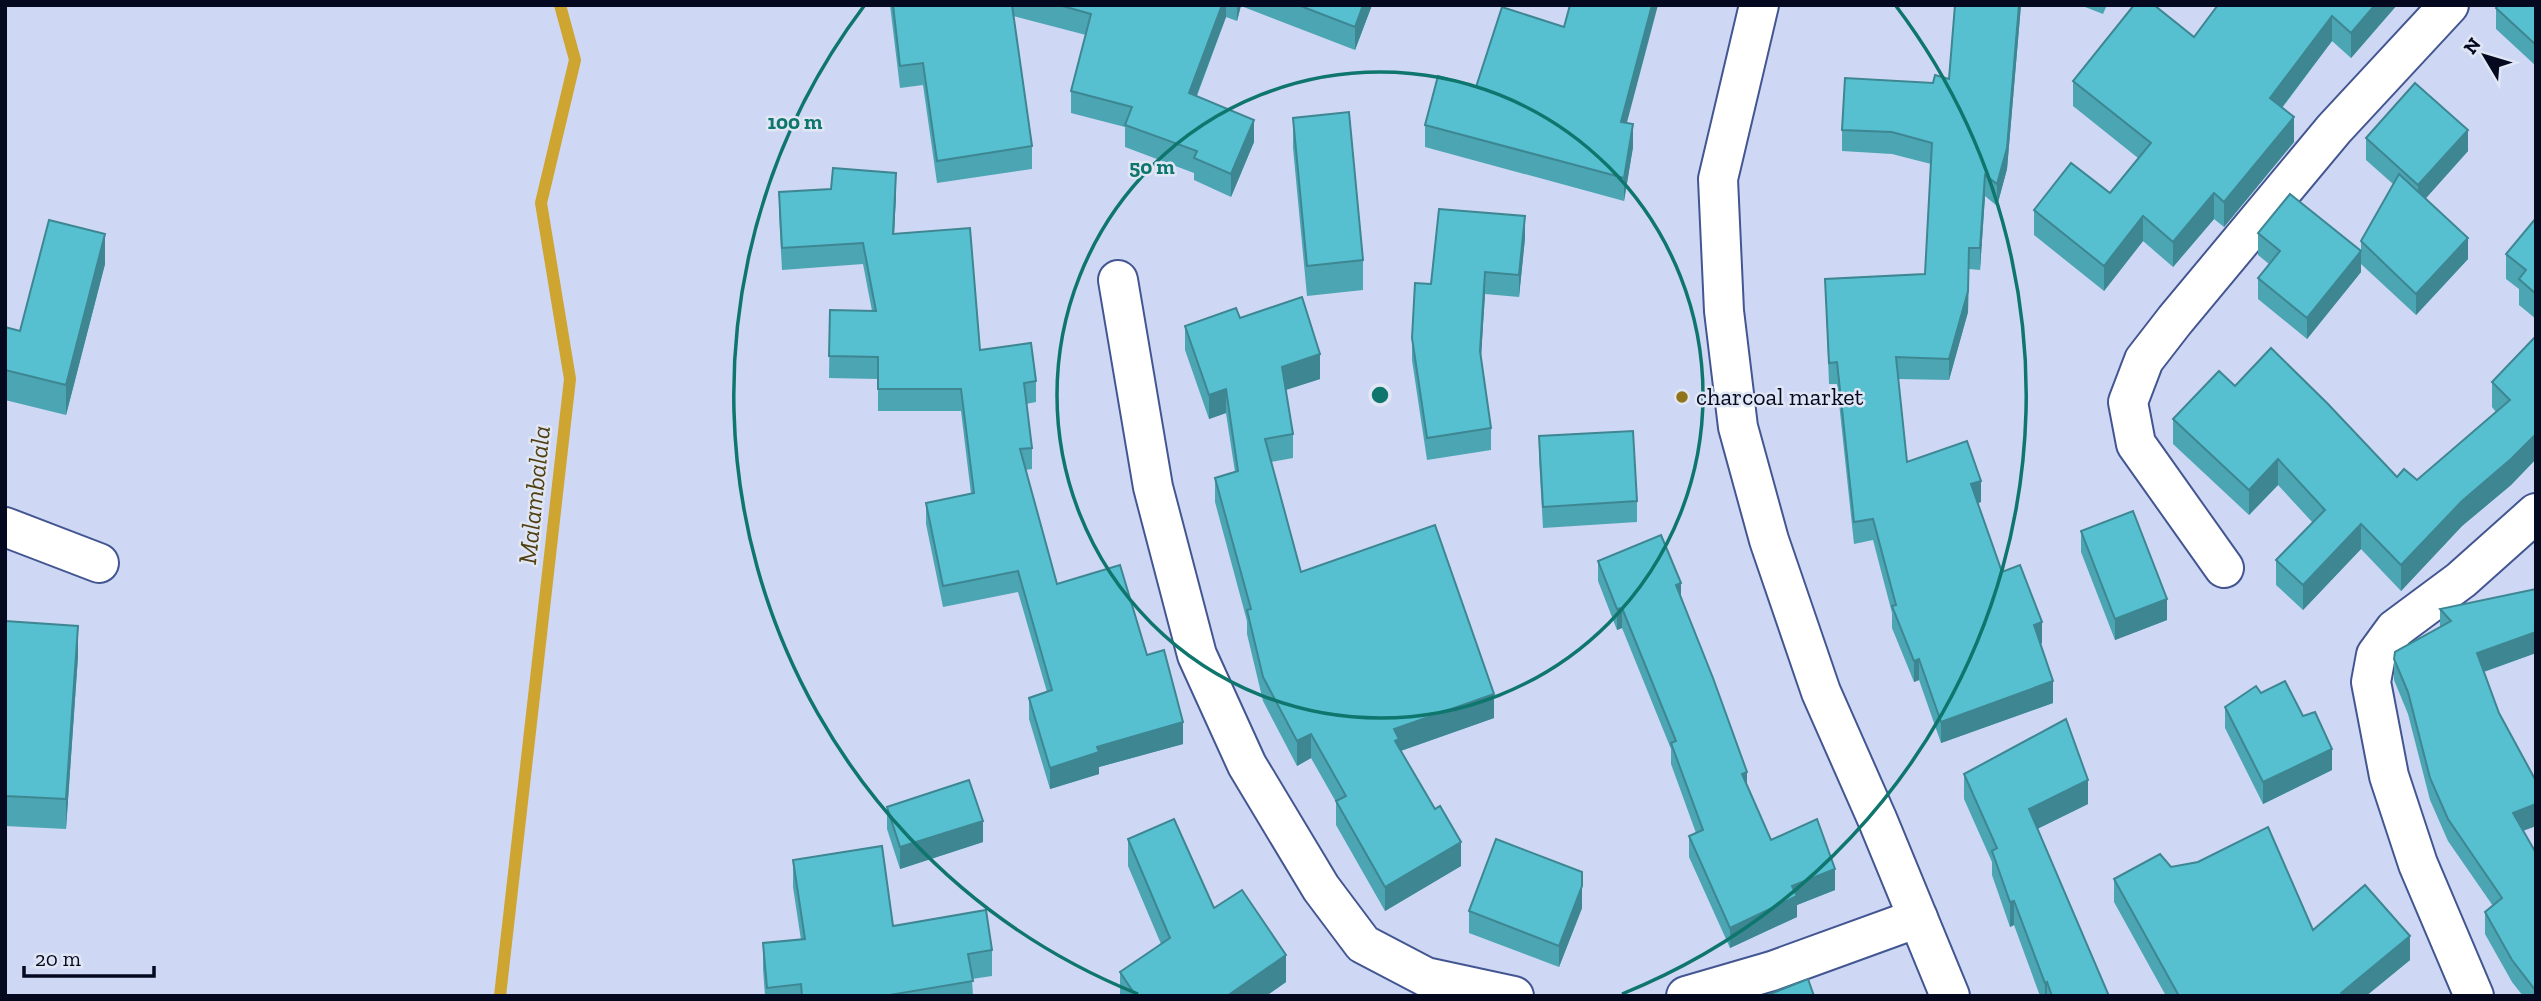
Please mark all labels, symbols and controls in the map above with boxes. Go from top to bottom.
north arrow [2450,21,2520,91]
text: N [2458,33,2486,59]
text: 100 m [768,109,823,134]
text: 50 m [1129,154,1175,179]
place label: charcoal market [1696,382,1864,411]
centre of rings [1368,383,1392,407]
marker: charcoal market [1674,389,1690,405]
water label: Malambalala [511,424,557,566]
scale bar [24,934,154,978]
text: 20 m [35,946,81,971]

